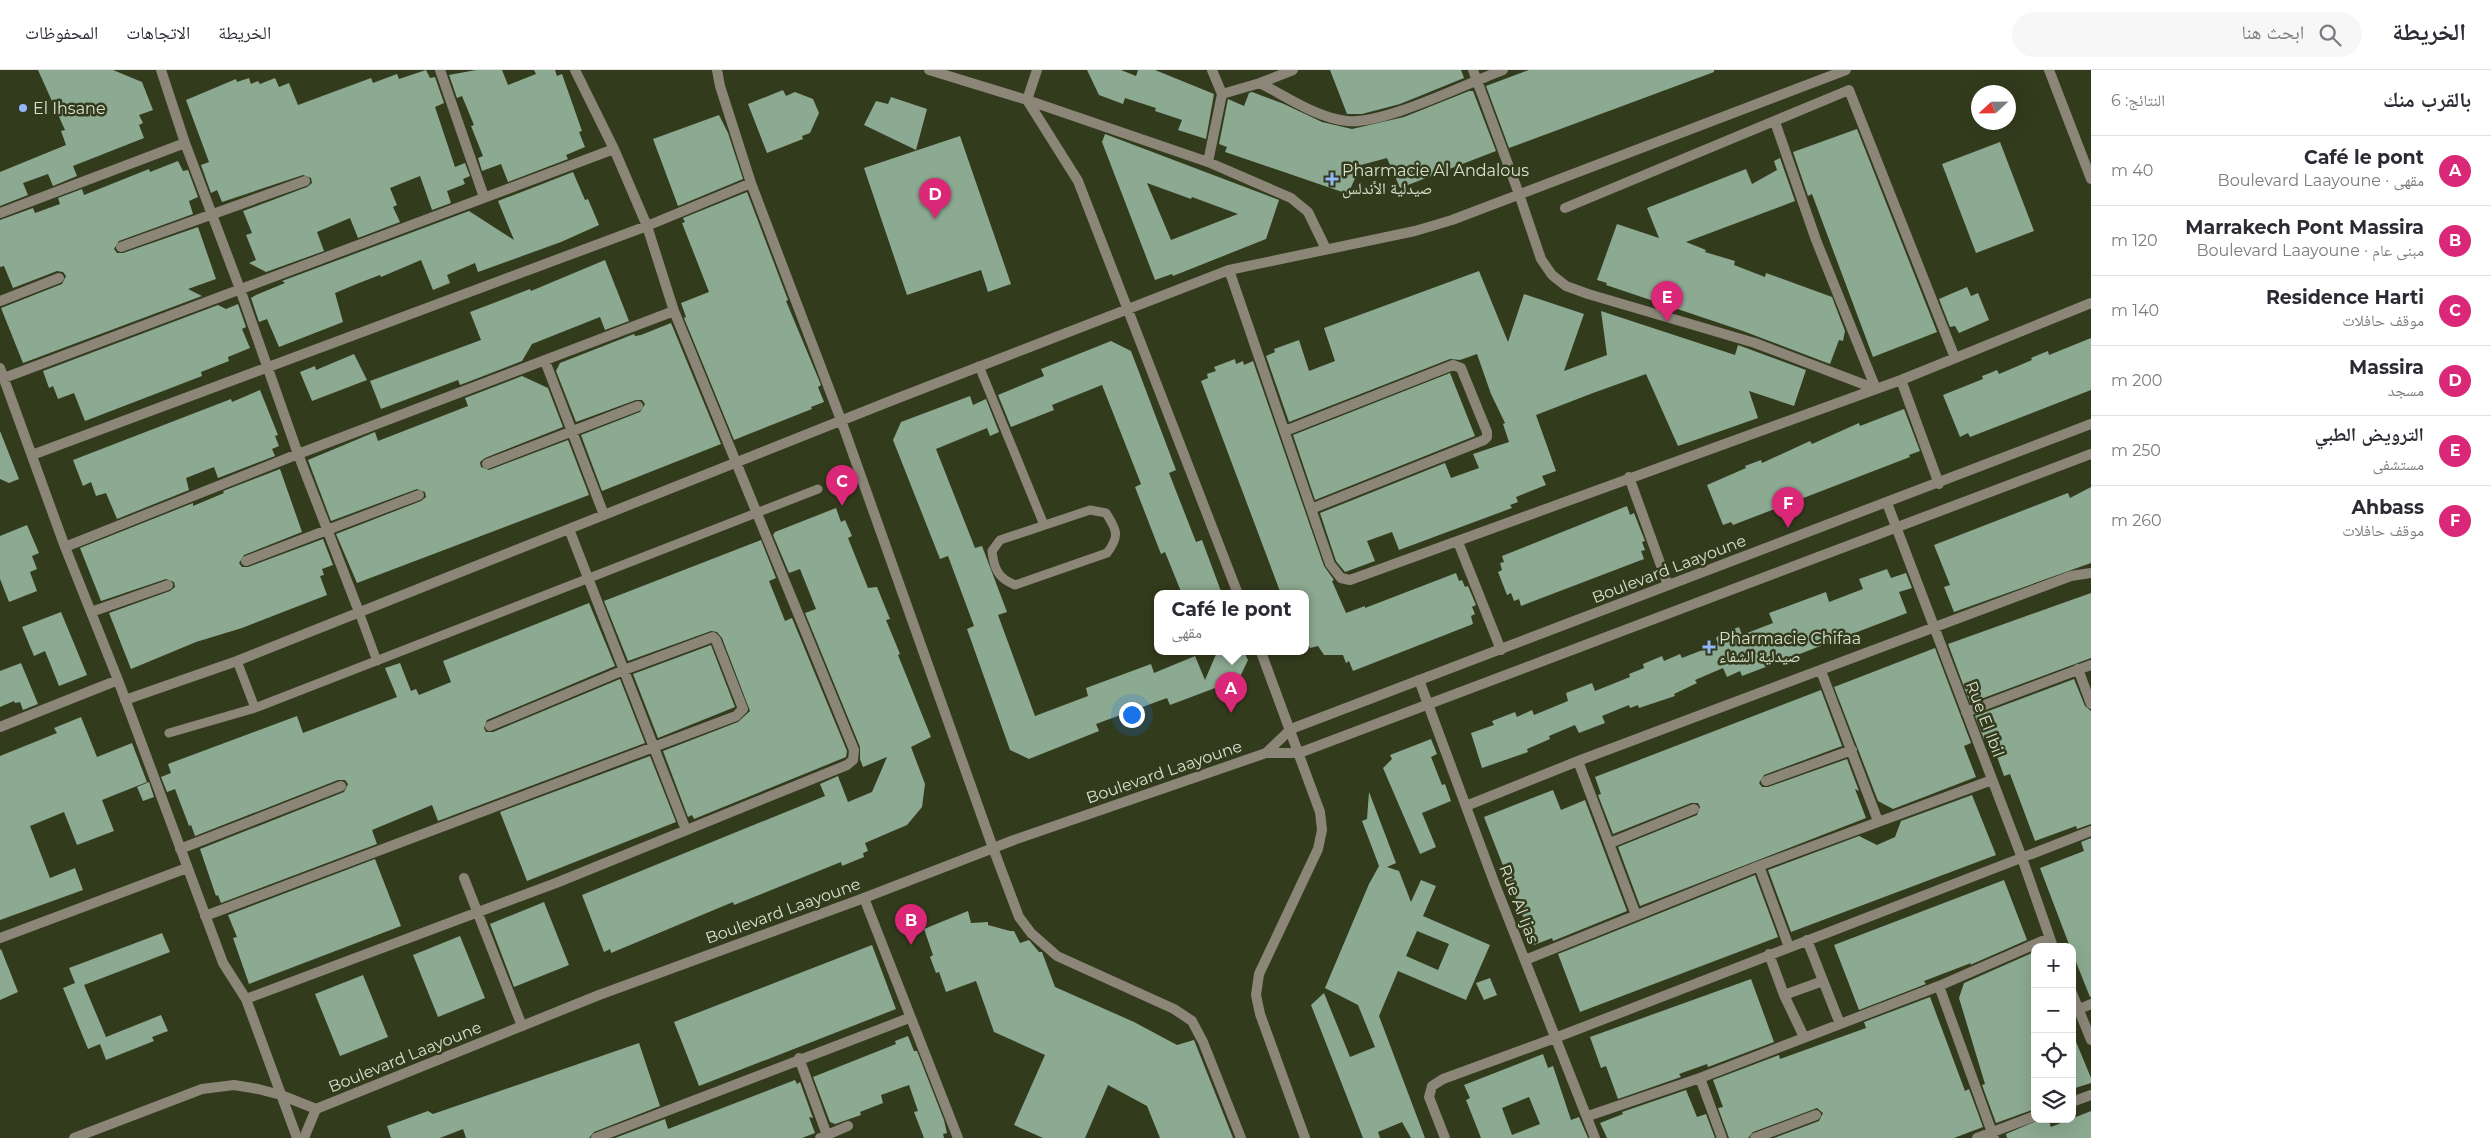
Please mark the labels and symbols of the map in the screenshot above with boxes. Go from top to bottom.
north arrow [1971,85,2016,130]
place label: El Ihsane [33,99,106,118]
marker: El Ihsane [17,102,29,114]
place label: Pharmacie Al Andalous صيدلية الأندلس [1342,161,1529,199]
marker: Pharmacie Al Andalous صيدلية الأندلس [1326,173,1338,185]
pin: D [919,178,951,219]
pin: E [1651,281,1683,322]
pin: C [826,465,858,506]
pin: F [1772,487,1804,528]
street label: Boulevard Laayoune [1589,531,1749,607]
place label: Pharmacie Chifaa صيدلية الشفاء [1719,629,1861,666]
marker: Pharmacie Chifaa صيدلية الشفاء [1703,641,1715,653]
pin: A [1215,672,1247,713]
street label: Rue El Ibil [1962,678,2008,760]
your location [1119,702,1145,728]
street label: Boulevard Laayoune [1084,736,1244,808]
street label: Rue Al Ijas [1495,862,1543,946]
street label: Boulevard Laayoune [703,874,863,948]
pin: B [895,904,927,945]
street label: Boulevard Laayoune [326,1018,484,1096]

